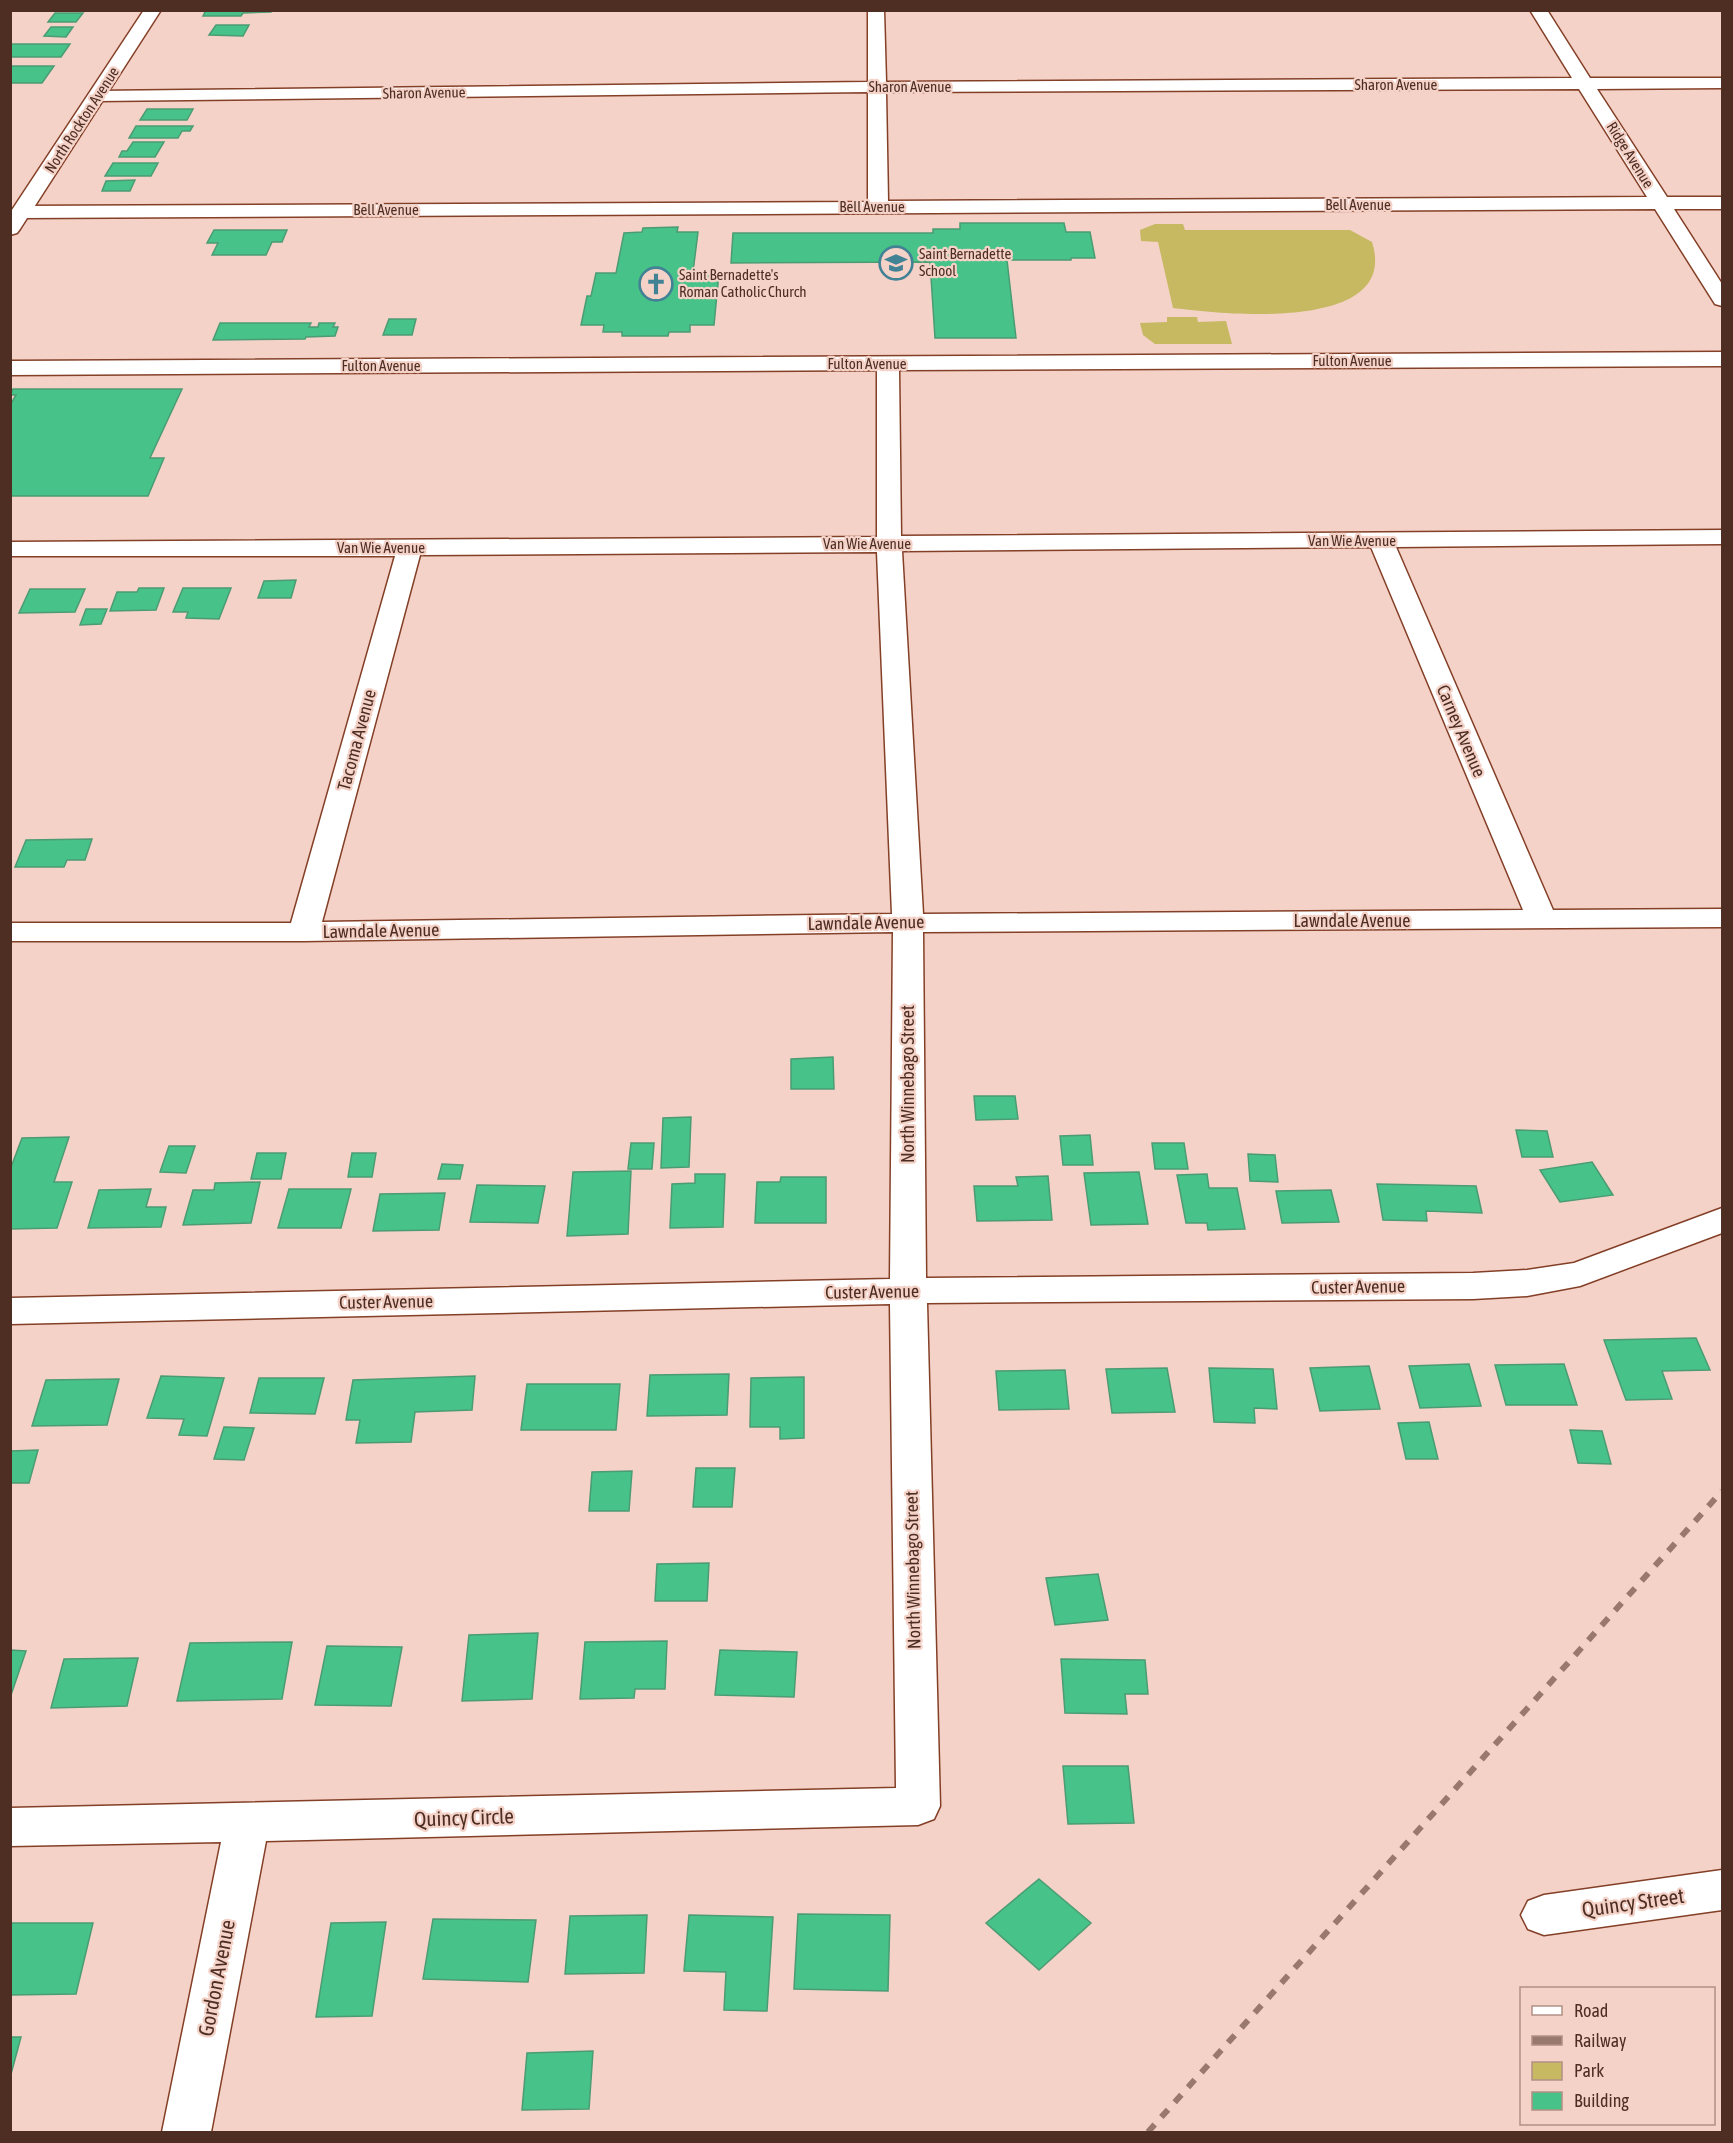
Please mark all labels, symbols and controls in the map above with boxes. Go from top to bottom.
street label: North Rockton Avenue [41,64,122,176]
street label: Sharon Avenue [1355,76,1438,93]
street label: Sharon Avenue [869,78,952,95]
street label: Sharon Avenue [382,83,466,102]
street label: Ridge Avenue [1603,119,1657,191]
street label: Bell Avenue [1325,196,1391,213]
street label: Bell Avenue [839,198,905,215]
street label: Bell Avenue [353,201,419,218]
school or university icon: Saint Bernadette School [878,245,914,281]
place label: Saint Bernadette School [919,245,1011,279]
church icon: Saint Bernadette's Roman Catholic Church [638,266,674,302]
place label: Saint Bernadette's Roman Catholic Church [679,266,807,300]
street label: Fulton Avenue [1312,352,1392,369]
street label: Fulton Avenue [827,355,907,372]
street label: Fulton Avenue [341,357,421,374]
street label: Van Wie Avenue [1308,532,1396,549]
street label: Van Wie Avenue [823,535,911,552]
street label: Van Wie Avenue [337,539,425,556]
street label: Carney Avenue [1433,681,1490,780]
street label: Tacoma Avenue [333,687,380,793]
street label: Lawndale Avenue [1294,910,1410,931]
street label: Lawndale Avenue [807,911,925,934]
street label: Lawndale Avenue [322,919,440,942]
street label: North Winnebago Street [897,1005,918,1163]
street label: Custer Avenue [1311,1275,1405,1298]
street label: Custer Avenue [825,1280,919,1303]
street label: Custer Avenue [339,1290,433,1313]
street label: North Winnebago Street [901,1491,924,1649]
street label: Quincy Circle [414,1803,514,1831]
street label: Quincy Street [1580,1883,1685,1921]
street label: Gordon Avenue [193,1917,239,2038]
legend [1520,1987,1715,2125]
text: Road [1574,2000,1608,2021]
text: Railway [1574,2030,1626,2051]
text: Park [1574,2060,1604,2081]
text: Building [1574,2090,1629,2111]

